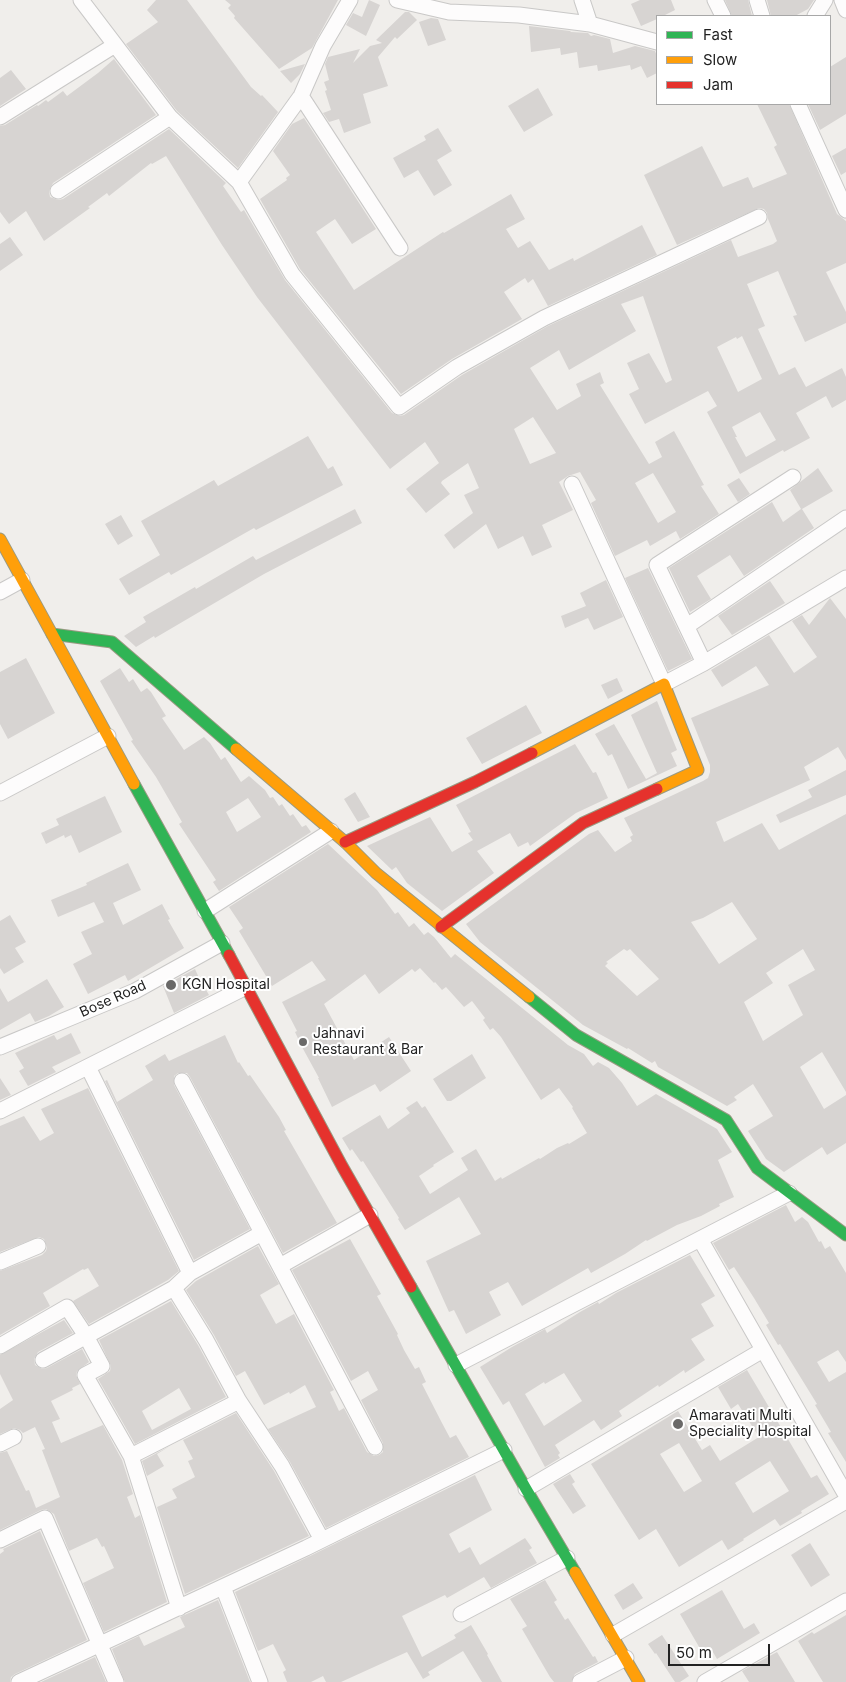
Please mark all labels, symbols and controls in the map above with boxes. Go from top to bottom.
legend [656,15,831,105]
text: Fast [703,25,733,44]
text: Slow [703,50,737,69]
text: Jam [703,75,733,94]
street label: Bose Road [77,977,149,1021]
place label: KGN Hospital [182,977,270,993]
marker: KGN Hospital [164,978,178,992]
place label: Jahnavi Restaurant & Bar [313,1026,423,1058]
marker: Jahnavi Restaurant & Bar [297,1036,309,1048]
place label: Amaravati Multi Speciality Hospital [689,1408,811,1440]
marker: Amaravati Multi Speciality Hospital [671,1417,685,1431]
scale bar [671,1634,774,1666]
text: 50 m [676,1643,712,1662]

